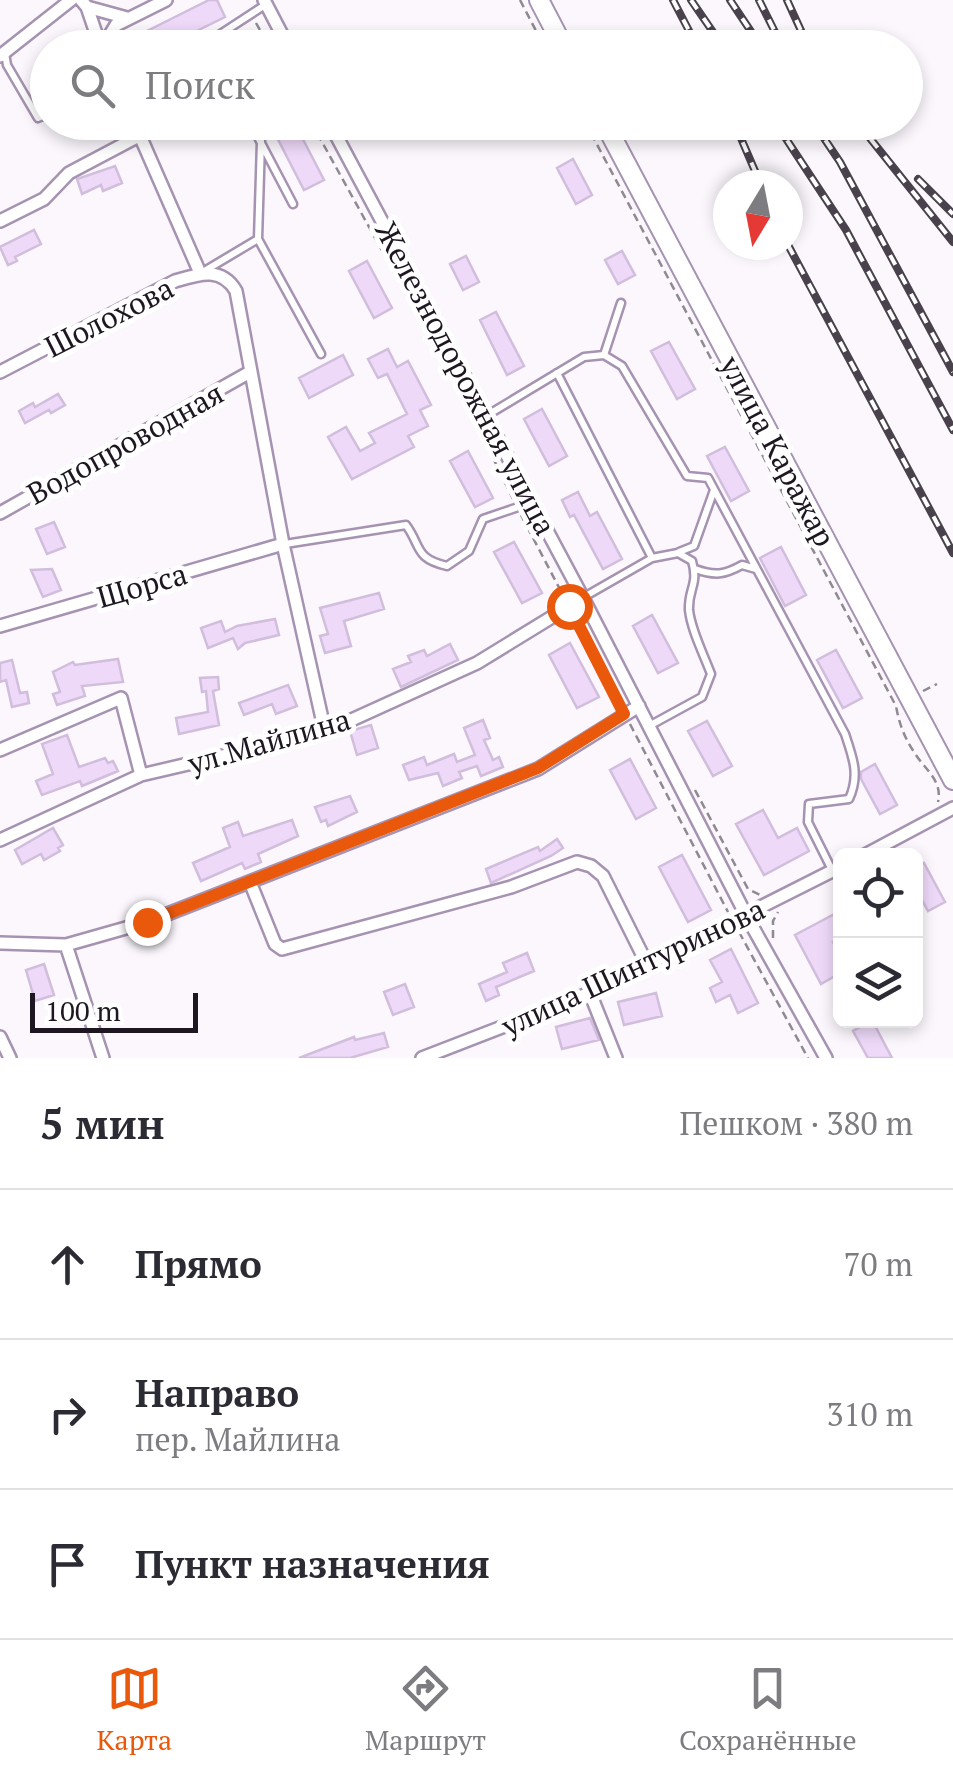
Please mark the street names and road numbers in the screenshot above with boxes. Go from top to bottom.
street label: Железнодорожная улица [366,214,566,542]
street label: Шолохова [38,268,180,366]
street label: улица Каражар [710,348,845,553]
street label: Водопроводная [20,373,230,513]
street label: Щорса [92,553,192,617]
street label: ул.Майлина [182,699,355,783]
street label: улица Шинтуринова [494,888,771,1046]

